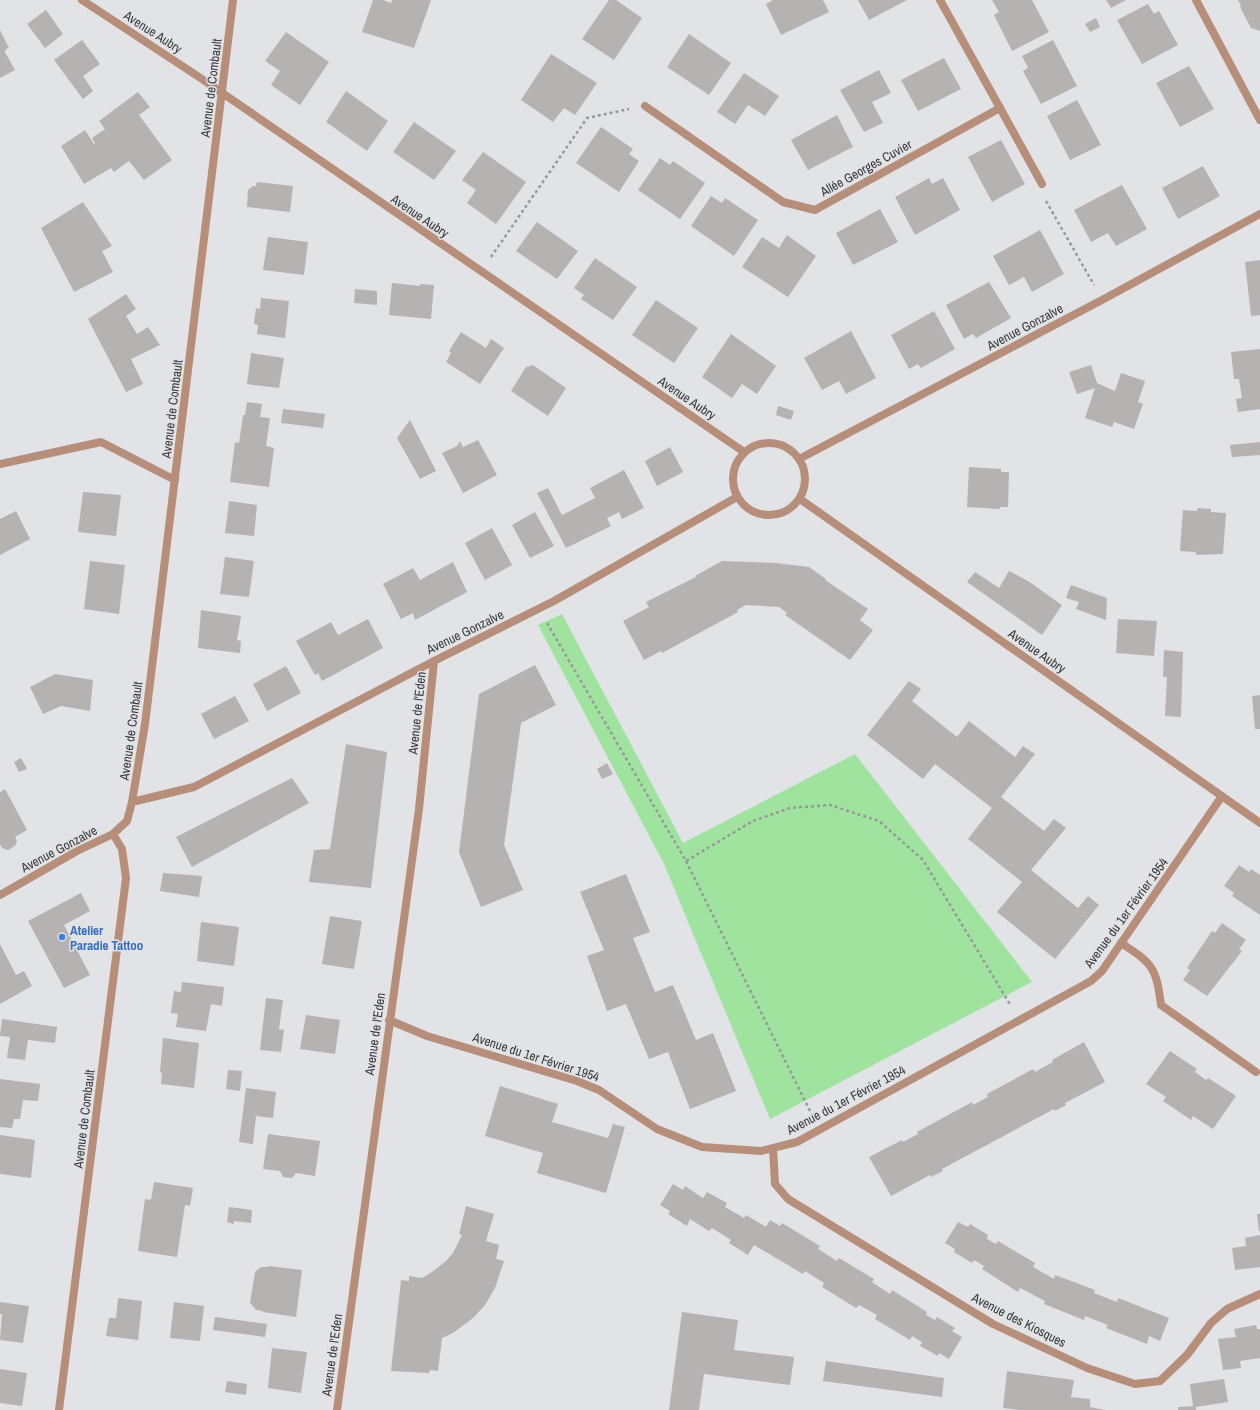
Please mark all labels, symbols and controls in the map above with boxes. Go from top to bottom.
street label: Avenue Aubry [120,6,186,58]
street label: Avenue de Combault [196,38,225,139]
street label: Allée Georges Cuvier [816,136,915,201]
street label: Avenue Aubry [387,190,453,242]
street label: Avenue Gonzalve [983,300,1066,355]
street label: Avenue de Combault [157,359,186,460]
street label: Avenue Aubry [654,372,720,424]
street label: Avenue Gonzalve [423,606,507,658]
street label: Avenue Aubry [1004,624,1070,677]
street label: Avenue de l'Eden [404,671,430,756]
street label: Avenue de Combault [116,681,146,782]
street label: Avenue Gonzalve [17,822,100,877]
street label: Avenue du 1er Février 1954 [1080,855,1172,972]
place label: Atelier Paradie Tattoo [70,922,143,954]
marker: Atelier Paradie Tattoo [57,932,67,942]
street label: Avenue de l'Eden [361,992,389,1077]
street label: Avenue du 1er Février 1954 [470,1028,601,1086]
street label: Avenue du 1er Février 1954 [783,1061,908,1139]
street label: Avenue de Combault [69,1069,98,1170]
street label: Avenue des Kiosques [968,1288,1069,1351]
street label: Avenue de l'Eden [318,1313,346,1398]

